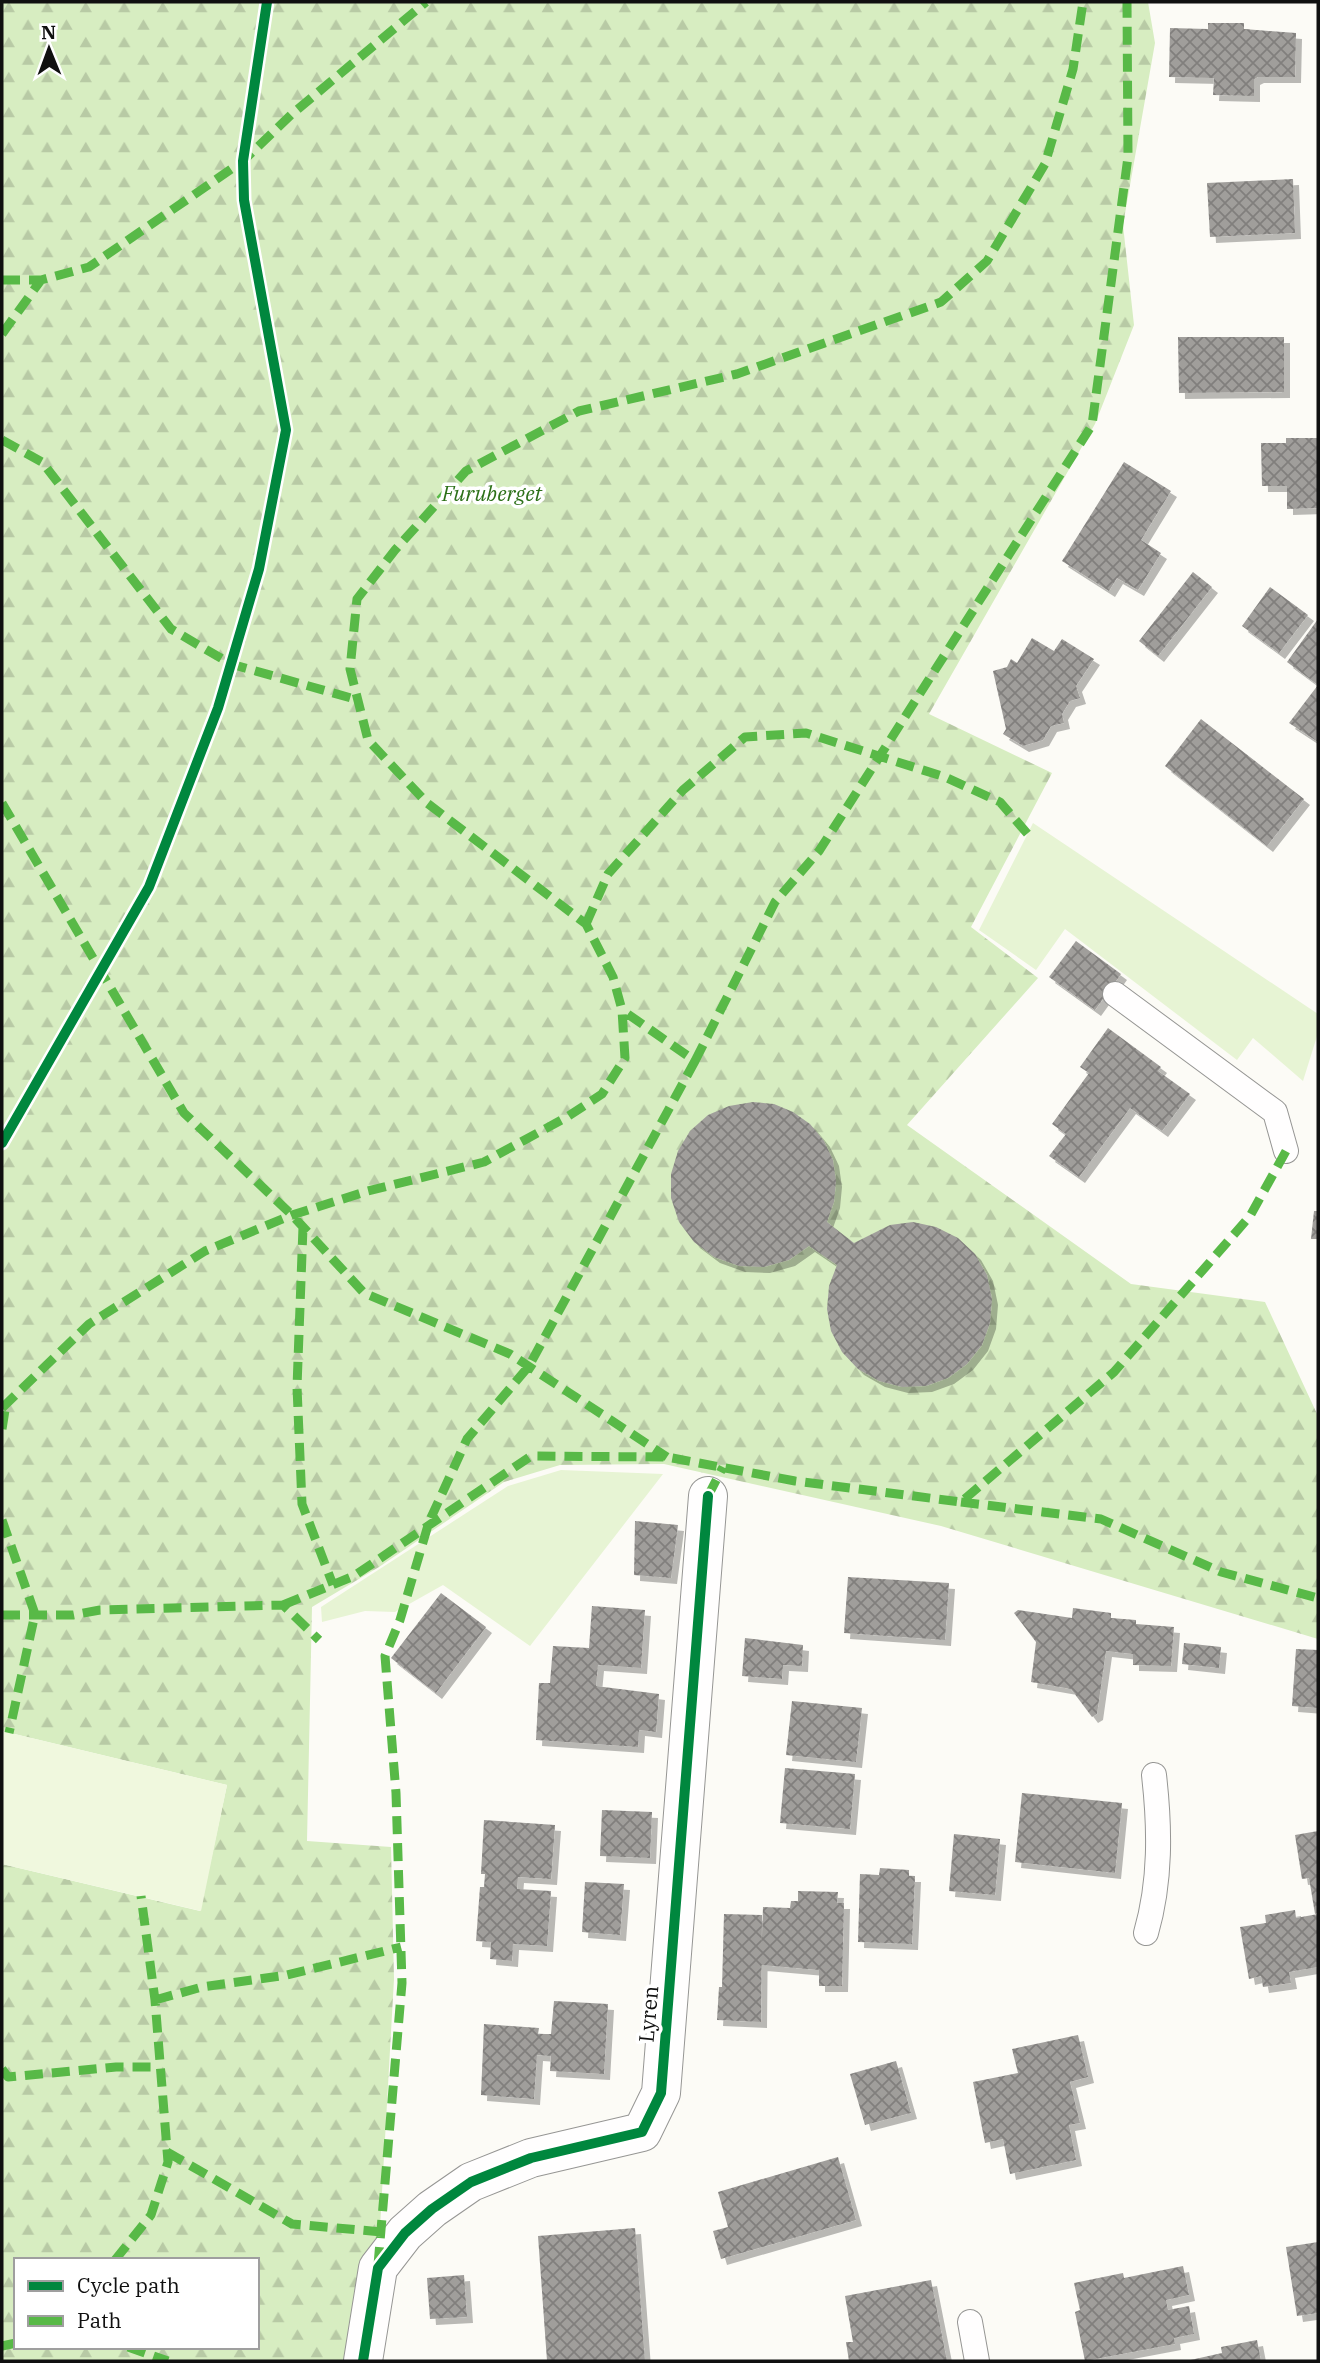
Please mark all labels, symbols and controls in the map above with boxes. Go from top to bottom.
north arrow [14,14,84,84]
text: N [41,20,56,44]
park label: Furuberget [441,479,543,507]
street label: Lyren [632,1984,664,2044]
legend [14,2258,259,2349]
text: Cycle path [77,2271,180,2299]
text: Path [77,2306,122,2334]

